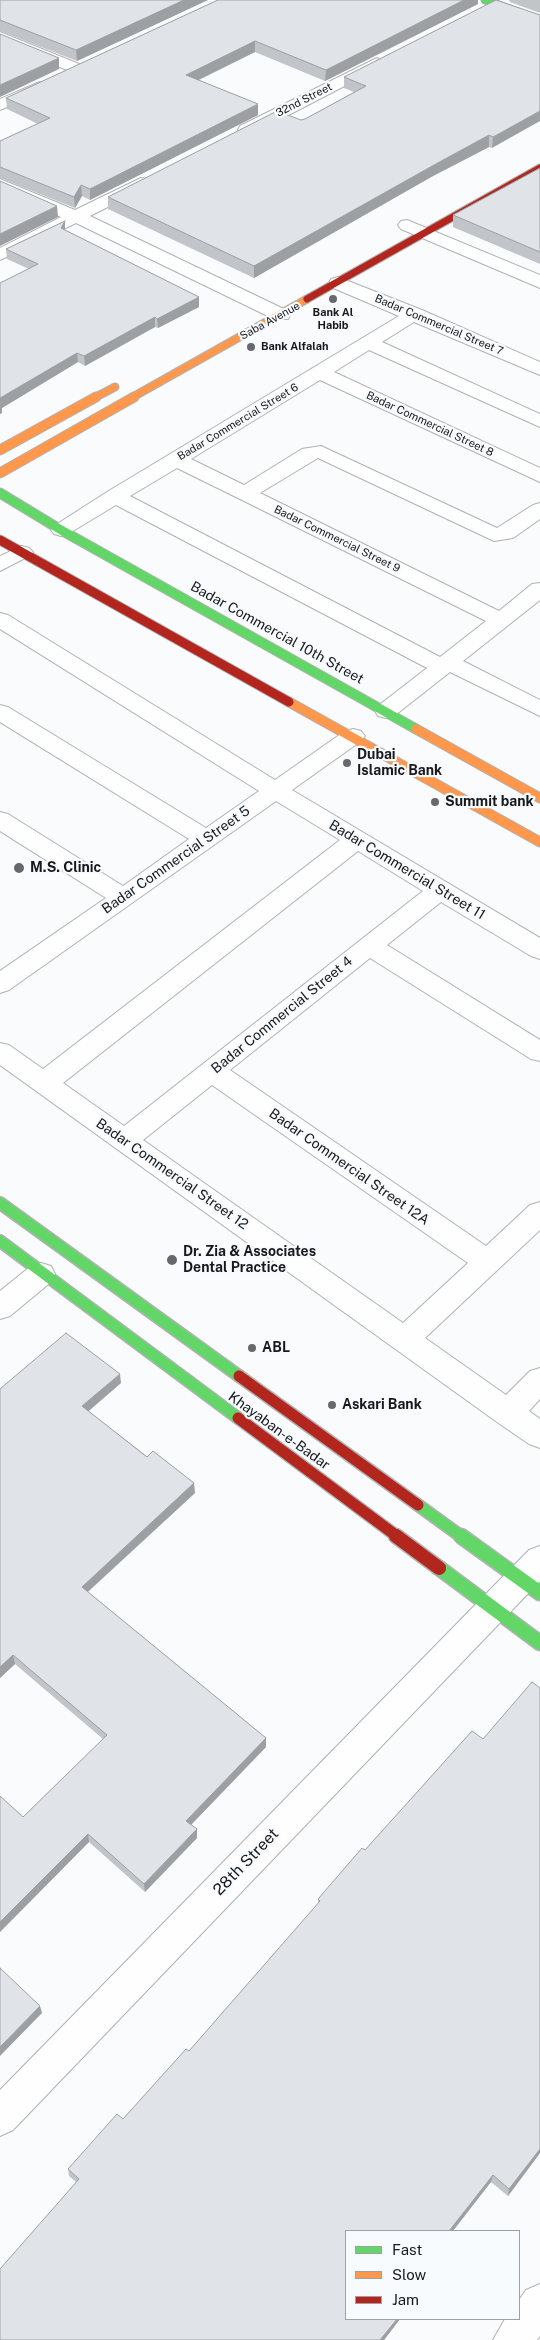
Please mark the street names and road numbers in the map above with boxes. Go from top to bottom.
street label: 32nd Street [274,80,334,120]
street label: Badar Commercial Street 7 [373,292,505,358]
street label: Saba Avenue [238,299,302,343]
street label: Badar Commercial Street 6 [175,381,301,463]
street label: Badar Commercial Street 8 [364,389,496,459]
street label: Badar Commercial Street 9 [272,503,402,575]
street label: Badar Commercial 10th Street [187,578,367,688]
street label: Badar Commercial Street 5 [99,802,253,918]
street label: Badar Commercial Street 11 [326,817,488,923]
street label: Badar Commercial Street 4 [208,953,356,1077]
street label: Badar Commercial Street 12A [266,1105,432,1229]
street label: Badar Commercial Street 12 [93,1115,251,1233]
street label: Khayaban-e-Badar [225,1388,333,1474]
street label: 28th Street [209,1824,283,1900]

